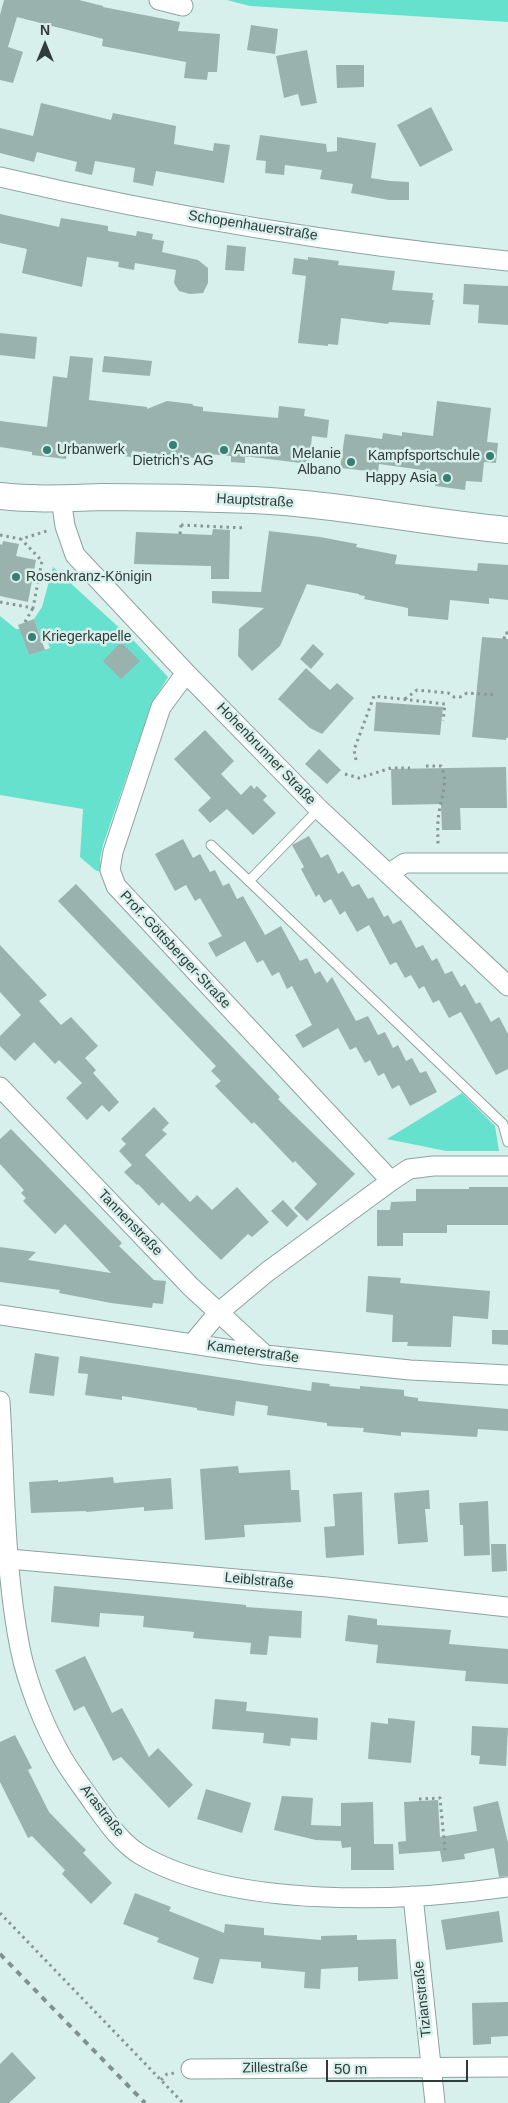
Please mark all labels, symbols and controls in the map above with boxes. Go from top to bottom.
north arrow [20,20,70,70]
text: N [40,22,50,38]
street label: Schopenhauerstraße [187,207,319,245]
marker: Dietrich's AG [167,439,179,451]
place label: Urbanwerk [57,442,125,458]
place label: Ananta [234,442,278,458]
marker: Urbanwerk [41,444,53,456]
marker: Ananta [218,444,230,456]
place label: Melanie Albano [292,446,341,478]
place label: Kampfsportschule [368,448,480,464]
marker: Kampfsportschule [484,450,496,462]
place label: Dietrich's AG [132,453,214,469]
marker: Melanie Albano [345,456,357,468]
place label: Happy Asia [365,470,437,486]
marker: Happy Asia [441,472,453,484]
street label: Hauptstraße [216,491,294,511]
place label: Rosenkranz-Königin [26,569,152,585]
marker: Rosenkranz-Königin [10,571,22,583]
place label: Kriegerkapelle [42,629,131,645]
marker: Kriegerkapelle [26,631,38,643]
street label: Hohenbrunner Straße [213,699,319,809]
street label: Prof.-Göttsberger-Straße [116,888,234,1012]
street label: Tannenstraße [94,1186,166,1260]
street label: Kameterstraße [206,1337,300,1367]
street label: Leiblstraße [224,1570,294,1592]
street label: Arastraße [76,1782,128,1840]
street label: Tizianstraße [411,1960,435,2038]
scale bar [328,2050,470,2082]
street label: Zillestraße [242,2059,308,2077]
text: 50 m [334,2060,367,2077]

